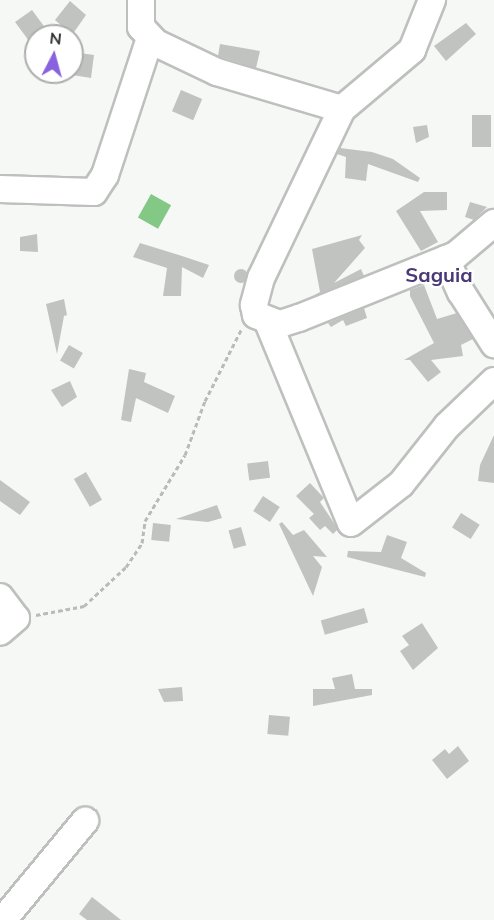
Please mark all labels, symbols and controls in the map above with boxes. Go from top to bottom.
north arrow [24,24,84,84]
text: N [49,28,63,49]
district label: Saguia [405,262,473,286]

